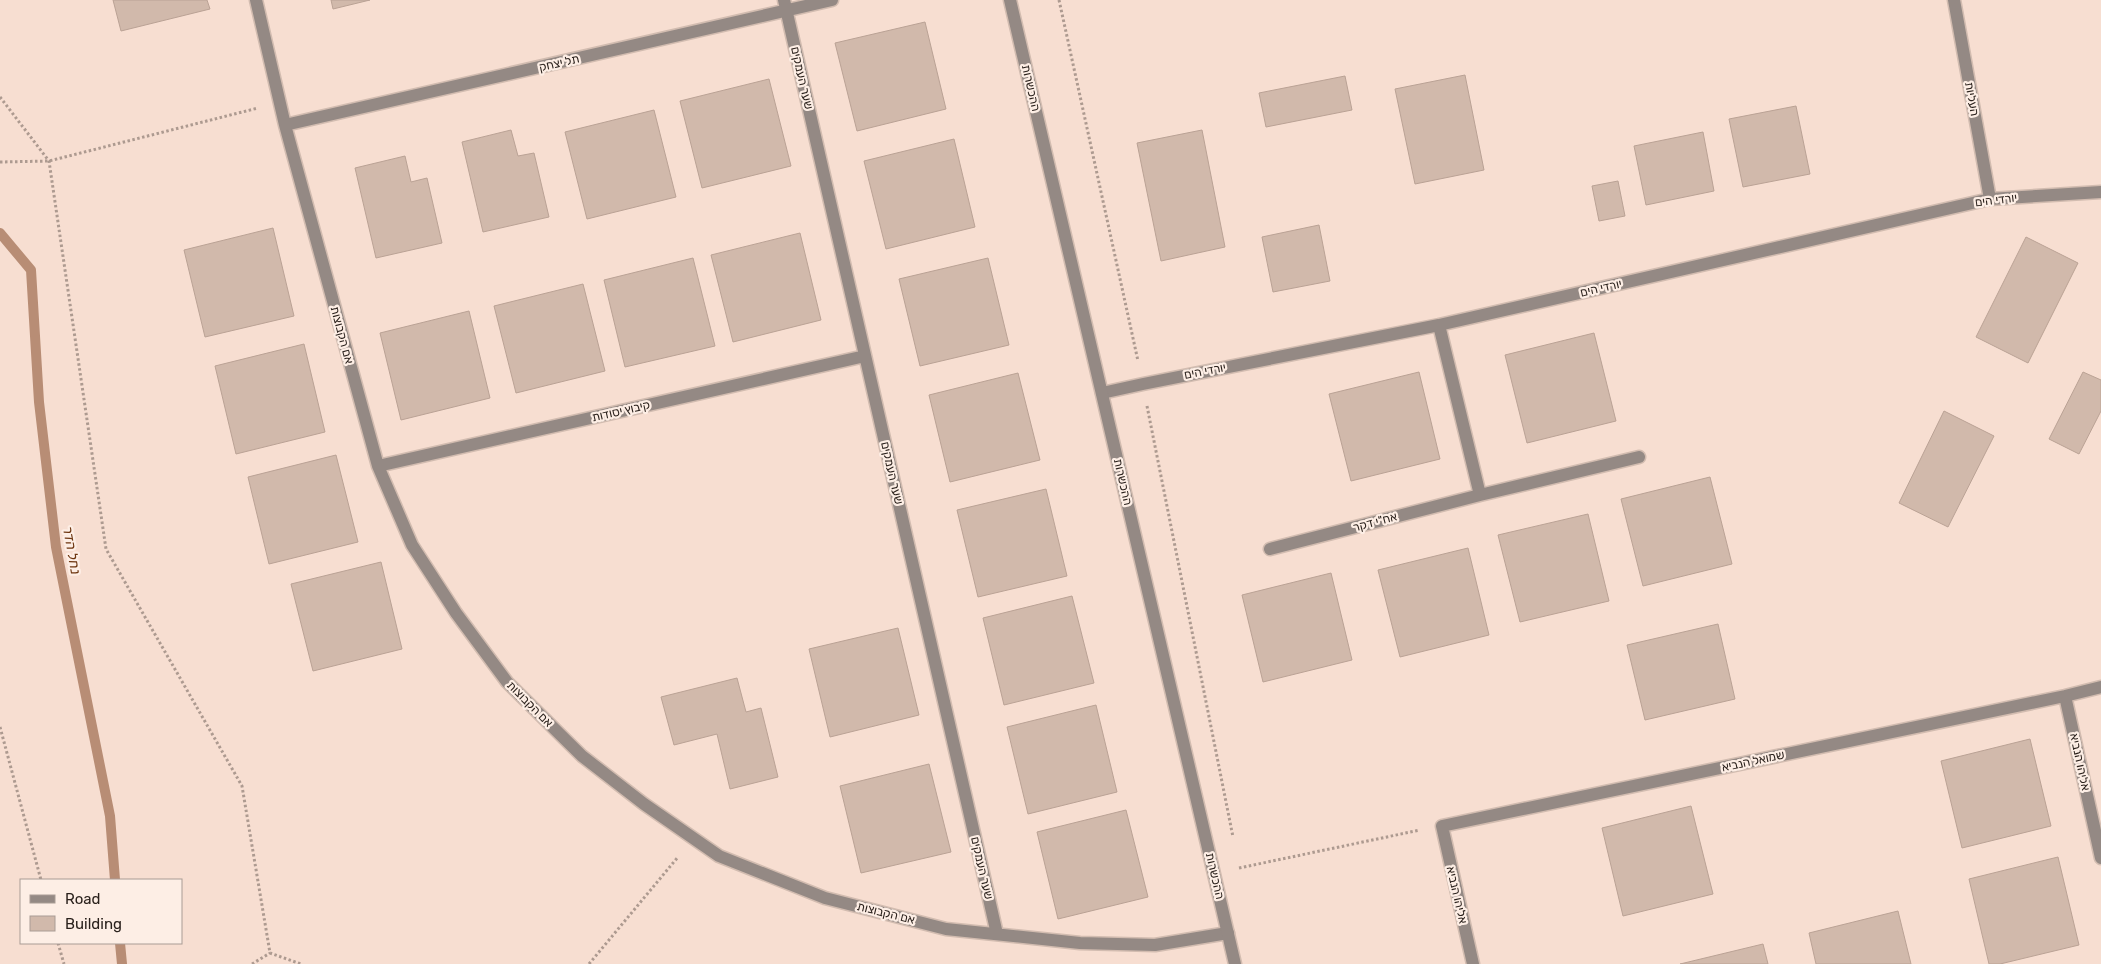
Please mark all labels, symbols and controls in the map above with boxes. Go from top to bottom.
street label: שער העמקים [788,45,816,111]
street label: תל יצחק [537,52,581,74]
street label: ההכשרות [1019,63,1043,113]
street label: העליות [1962,81,1982,117]
street label: יורדי הים [1974,190,2018,210]
street label: יורדי הים [1579,276,1623,300]
street label: אם הקבוצות [328,305,356,365]
street label: יורדי הים [1183,360,1227,382]
street label: קיבוץ יסודות [590,397,652,425]
street label: שער העמקים [878,440,906,506]
street label: ההכשרות [1111,457,1135,507]
street label: אח"י דקר [1351,509,1399,535]
water label: נחל הדר [59,525,84,576]
street label: אם הקבוצות [504,678,556,730]
street label: אליהו הנביא [2067,732,2093,792]
street label: שמואל הנביא [1720,748,1786,774]
street label: שער העמקים [968,835,996,901]
street label: ההכשרות [1203,851,1227,901]
street label: אליהו הנביא [1444,865,1470,925]
legend [20,879,182,944]
text: Road [65,890,101,908]
street label: אם הקבוצות [856,899,916,927]
text: Building [65,915,122,933]

